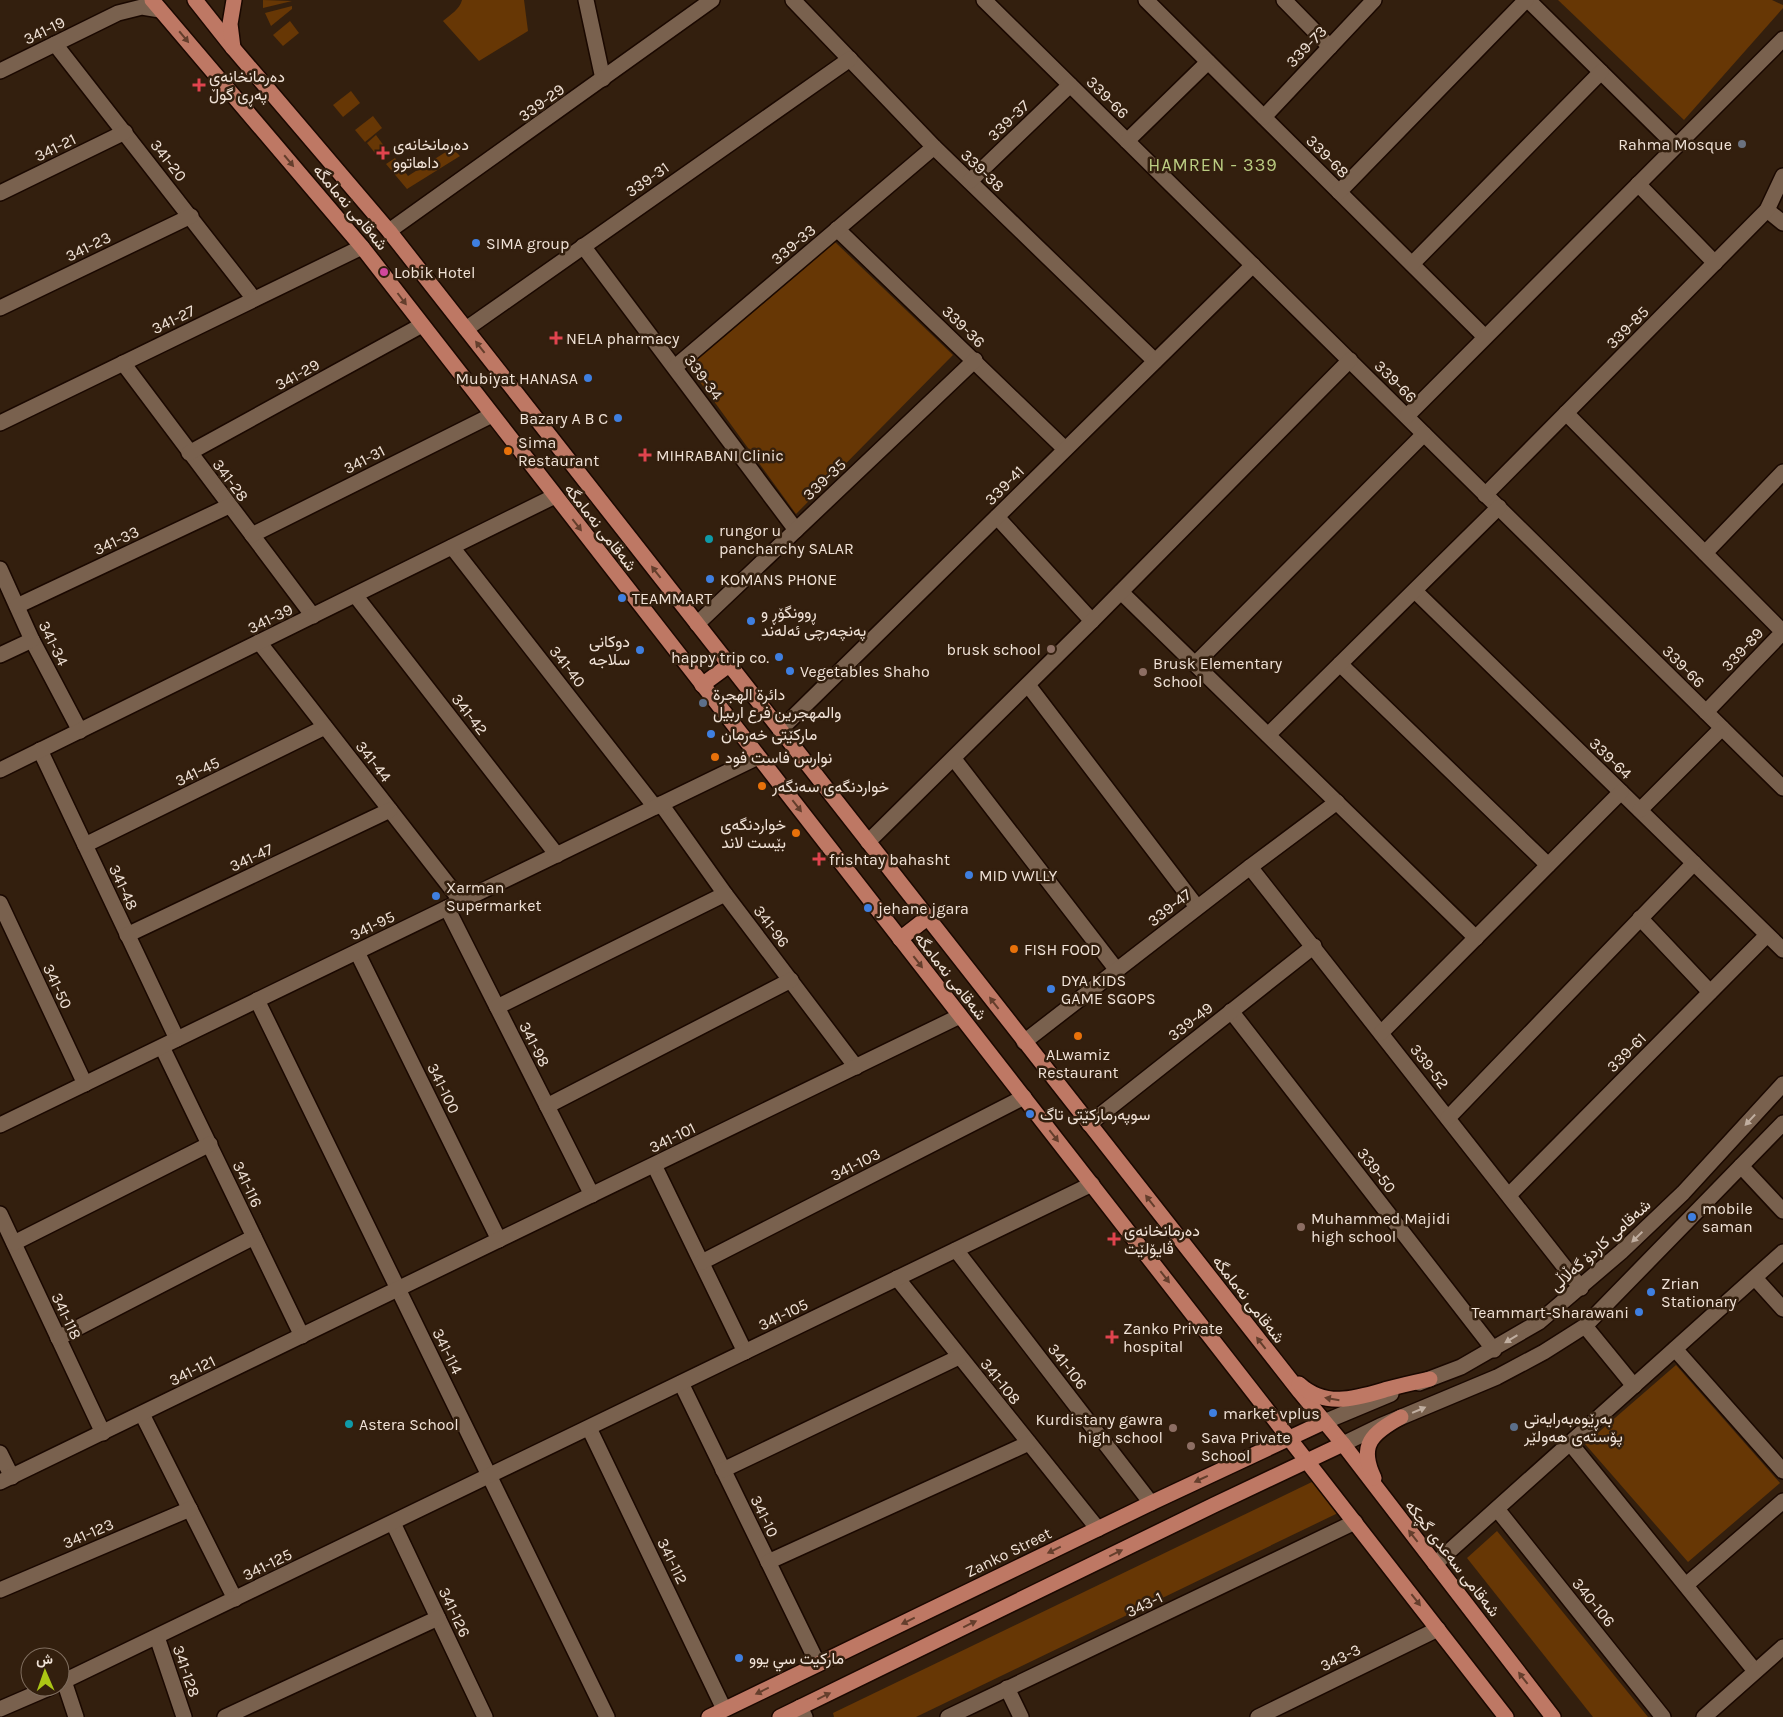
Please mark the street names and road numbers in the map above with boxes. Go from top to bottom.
street label: 341-19 [20,12,68,49]
street label: 339-73 [1282,22,1331,71]
street label: 339-66 [1083,72,1133,122]
street label: 339-29 [515,79,568,125]
street label: 339-37 [984,96,1034,145]
street label: 341-21 [31,129,79,166]
street label: 339-68 [1302,131,1353,182]
street label: 341-20 [146,136,191,185]
street label: 339-38 [957,145,1008,196]
street label: 339-31 [622,158,673,201]
street label: شەقامی نەمامگە [308,161,392,255]
street label: 339-33 [767,220,820,269]
street label: 341-23 [62,227,114,266]
street label: 341-27 [148,301,199,338]
street label: 339-36 [938,301,989,351]
street label: 339-85 [1602,302,1653,353]
street label: 339-34 [680,351,727,404]
street label: 341-29 [272,355,323,394]
street label: 339-66 [1371,356,1421,406]
street label: 341-31 [340,441,388,478]
street label: 341-28 [208,455,253,505]
street label: 339-35 [799,455,850,504]
street label: 339-41 [981,462,1028,509]
street label: شەقامی نەمامگە [560,480,641,576]
street label: 341-33 [90,522,142,559]
street label: 341-39 [244,599,296,638]
street label: 341-34 [35,618,73,669]
street label: 339-89 [1717,624,1767,675]
street label: 339-66 [1659,641,1709,691]
street label: 341-40 [545,642,590,691]
street label: 341-42 [448,690,492,739]
street label: 339-64 [1585,734,1636,783]
street label: 341-44 [352,737,396,786]
street label: 341-45 [172,753,223,790]
street label: 341-47 [226,839,276,876]
street label: 341-48 [105,861,142,913]
street label: 339-47 [1144,884,1195,930]
street label: 341-96 [750,902,794,951]
street label: 341-95 [347,906,398,944]
street label: شەقامی نەمامگە [910,929,991,1025]
street label: 341-50 [39,961,76,1012]
street label: 339-49 [1164,998,1217,1045]
street label: 341-98 [515,1018,554,1070]
street label: 339-61 [1603,1029,1650,1076]
street label: 339-52 [1406,1040,1453,1093]
street label: 341-100 [423,1060,464,1116]
street label: 341-101 [646,1118,699,1157]
street label: 341-103 [827,1144,883,1185]
street label: 339-50 [1353,1144,1400,1197]
street label: 341-116 [229,1158,267,1210]
street label: شەقامی کاردۆ گەڵاڵی [1546,1195,1655,1296]
street label: شەقامی نەمامگە [1208,1252,1289,1348]
street label: 341-118 [47,1290,86,1343]
street label: 341-105 [755,1294,811,1335]
street label: 341-114 [428,1325,467,1377]
street label: 341-106 [1044,1340,1091,1393]
street label: 341-121 [166,1351,218,1390]
street label: 341-108 [976,1354,1025,1408]
street label: 341-10 [746,1492,783,1540]
street label: شەقامی سەعدی گچکە [1400,1496,1504,1622]
street label: 341-123 [60,1514,116,1553]
street label: Zanko Street [962,1523,1054,1581]
street label: 341-112 [653,1535,692,1587]
street label: 341-125 [239,1544,295,1585]
street label: 340-106 [1568,1574,1619,1631]
street label: 341-126 [435,1584,474,1640]
street label: 343-1 [1123,1587,1166,1621]
street label: 343-3 [1317,1640,1364,1675]
street label: 341-128 [169,1643,204,1700]

